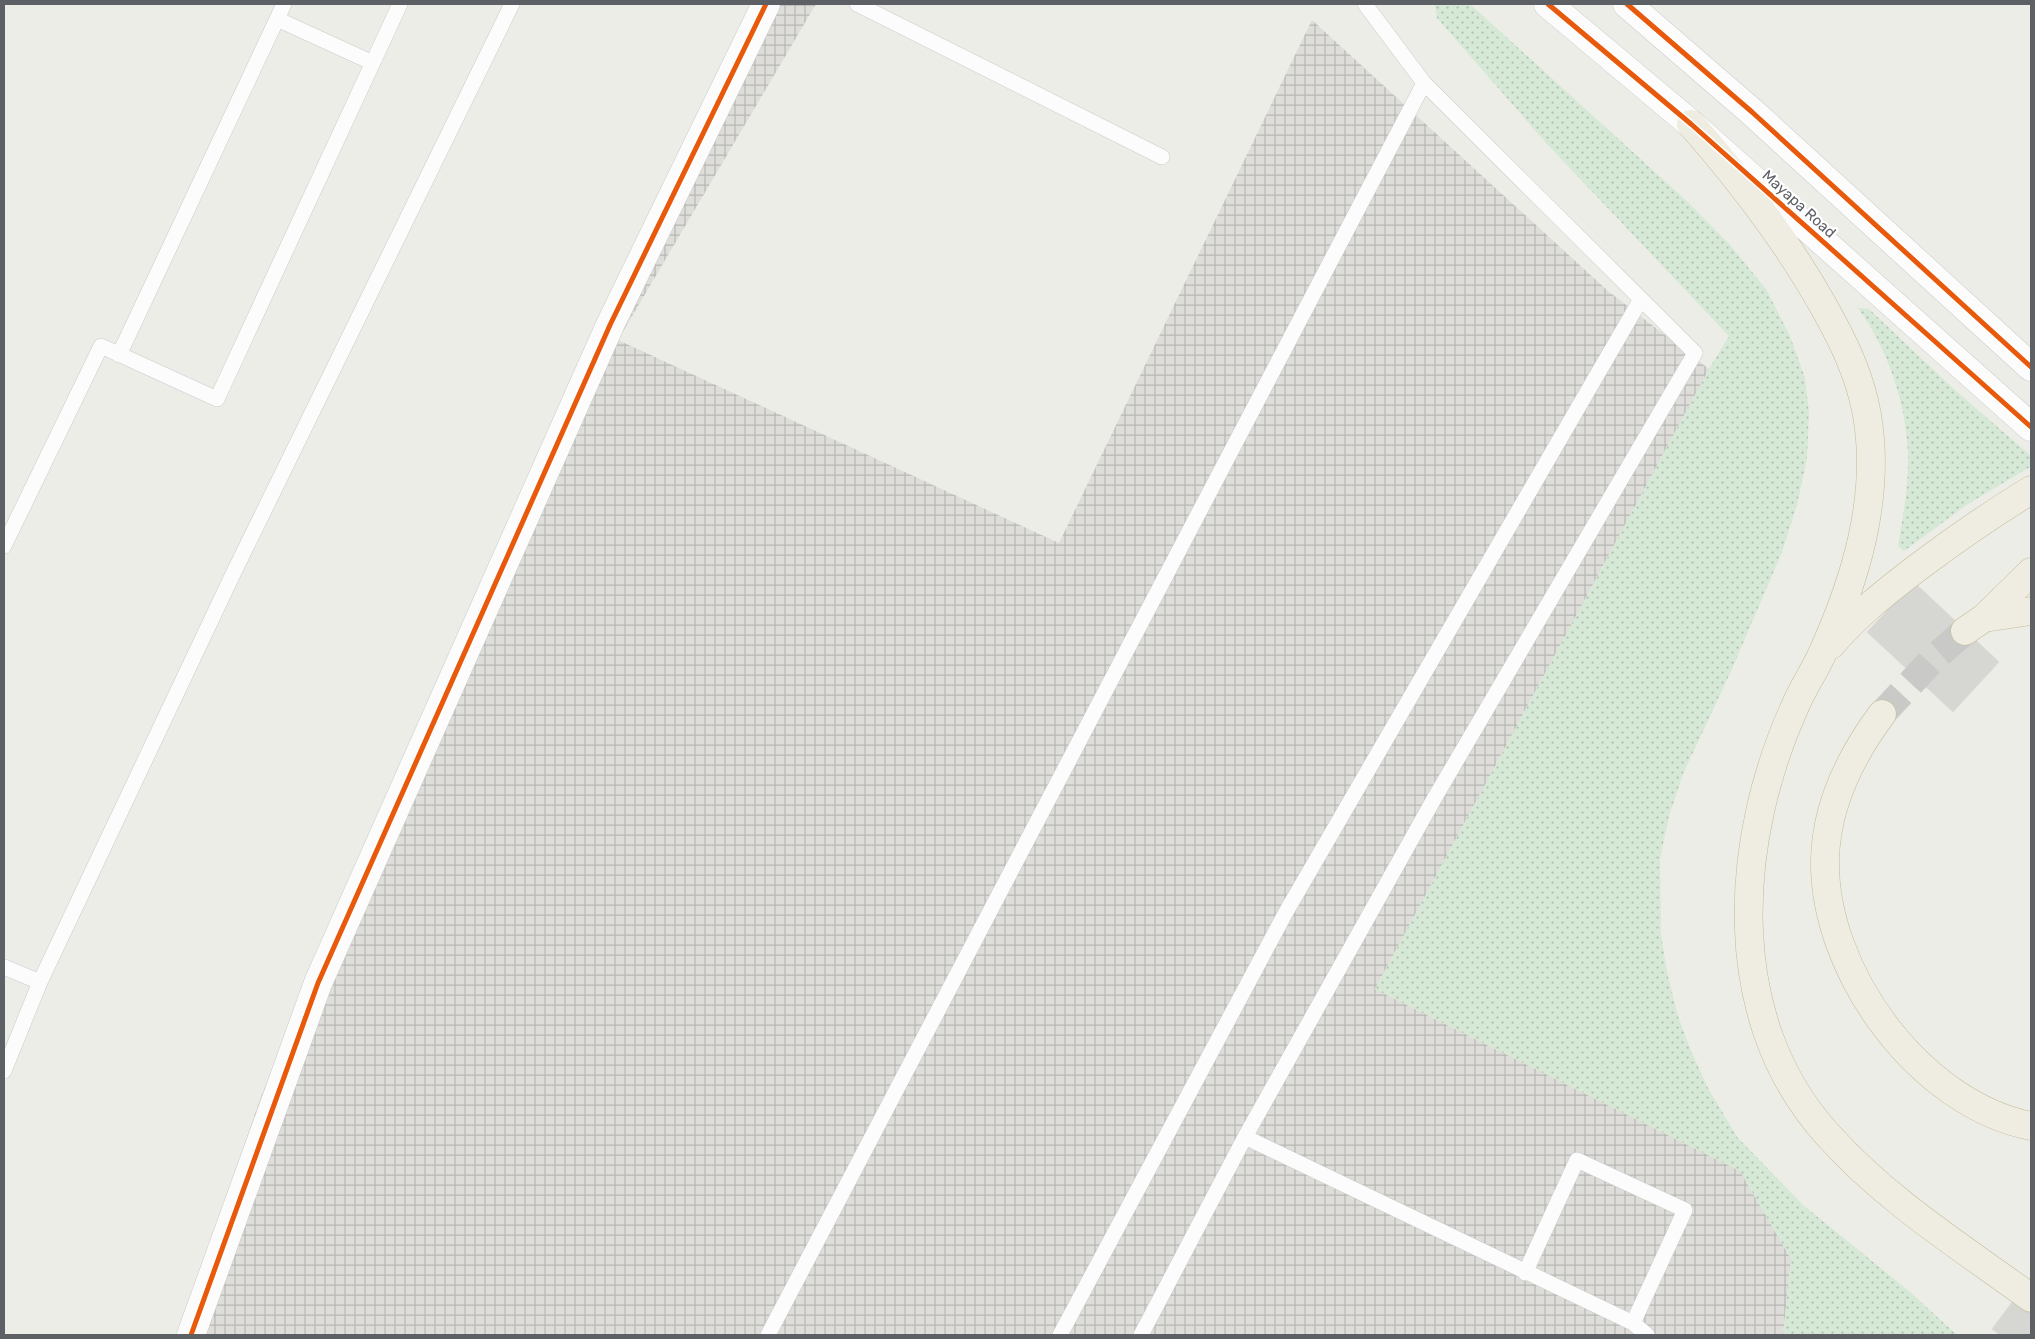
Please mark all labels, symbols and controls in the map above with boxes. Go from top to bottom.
street label: Mayapa Road [1759,166,1839,242]

